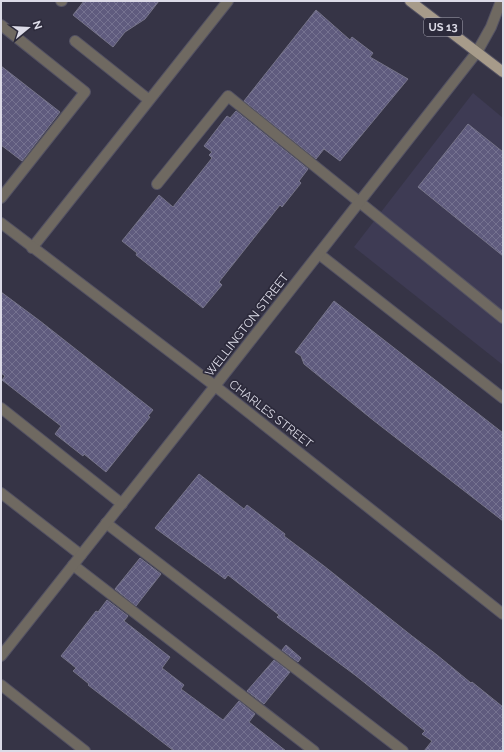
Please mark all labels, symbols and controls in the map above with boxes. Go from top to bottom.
north arrow [8,8,48,48]
road number: US 13 [424,18,462,36]
text: N [30,19,45,31]
street label: WELLINGTON STREET [202,270,292,379]
street label: CHARLES STREET [227,377,316,451]

